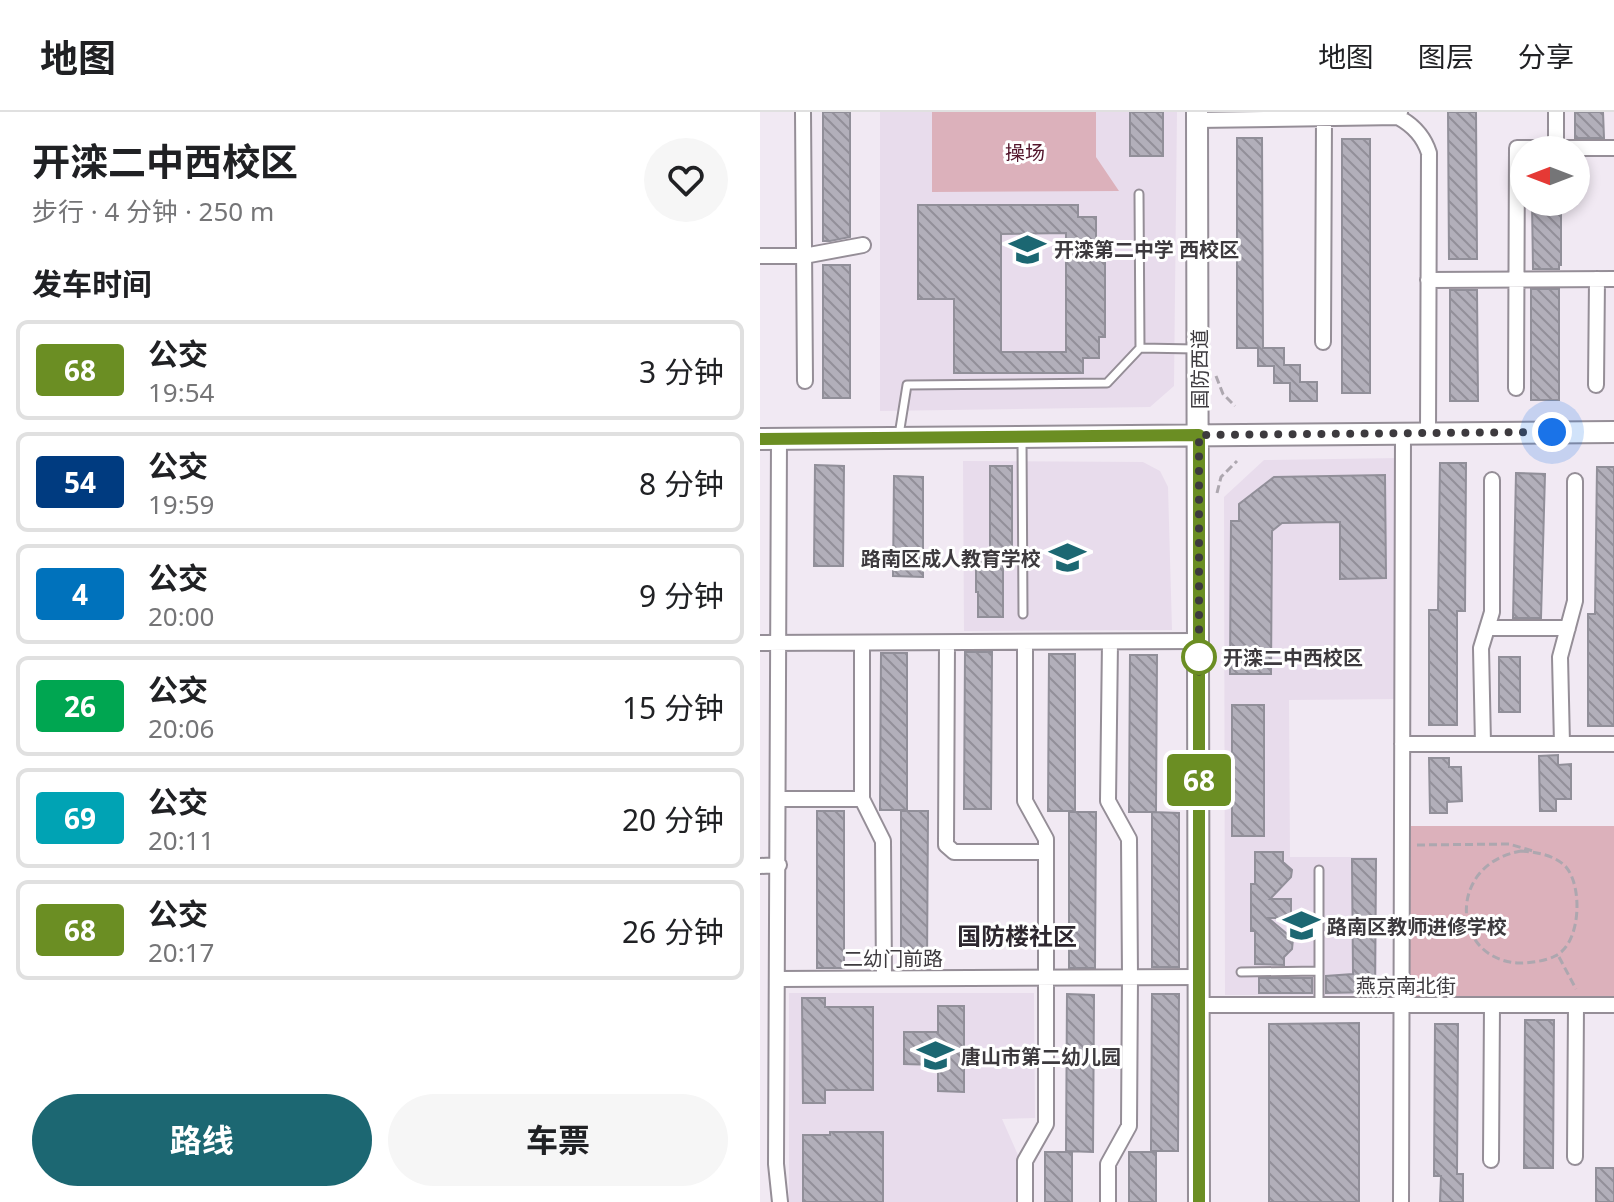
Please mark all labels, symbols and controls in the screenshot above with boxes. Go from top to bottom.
text: 地图 [40,31,116,83]
text: 地图 [1318,37,1374,75]
text: 图层 [1418,37,1474,75]
text: 分享 [1518,37,1574,75]
text: 开滦二中西校区 [32,135,298,187]
north arrow [1510,136,1590,216]
map controls [1510,136,1590,216]
button: heart [644,138,728,222]
park label: 操场 [1005,139,1045,166]
text: 步行 · 4 分钟 · 250 m [32,193,274,229]
school or university icon: 开滦第二中学 西校区 [1009,230,1047,268]
place label: 开滦第二中学 西校区 [1054,236,1239,263]
text: 发车时间 [32,263,152,304]
street label: 国防西道 [1186,329,1213,409]
text: 公交 [148,333,208,374]
text: 68 [64,351,96,389]
text: 3 分钟 [639,351,724,392]
text: 19:54 [148,374,214,410]
your location [1532,412,1572,452]
text: 公交 [148,445,208,486]
text: 54 [64,463,96,501]
text: 8 分钟 [639,463,724,504]
text: 19:59 [148,486,214,522]
school or university icon: 路南区成人教育学校 [1048,539,1086,577]
place label: 路南区成人教育学校 [861,545,1041,572]
text: 公交 [148,557,208,598]
text: 4 [72,575,88,613]
text: 9 分钟 [639,575,724,616]
text: 20:00 [148,598,214,634]
marker: 开滦二中西校区 [1182,640,1216,674]
place label: 开滦二中西校区 [1223,644,1363,671]
text: 公交 [148,669,208,710]
text: 26 [64,687,96,725]
text: 15 分钟 [622,687,724,728]
text: 20:06 [148,710,214,746]
line badge: 68 [1163,754,1235,806]
text: 68 [1183,761,1215,799]
text: 公交 [148,781,208,822]
text: 69 [64,799,96,837]
text: 20 分钟 [622,799,724,840]
text: 20:11 [148,822,214,858]
text: 公交 [148,893,208,934]
school or university icon: 路南区教师进修学校 [1282,907,1320,945]
text: 68 [64,911,96,949]
text: 26 分钟 [622,911,724,952]
place label: 路南区教师进修学校 [1327,913,1507,940]
district label: 国防楼社区 [957,919,1077,952]
text: 20:17 [148,934,214,970]
street label: 二幼门前路 [843,945,943,972]
street label: 燕京南北街 [1356,972,1456,999]
school or university icon: 唐山市第二幼儿园 [916,1037,954,1075]
place label: 唐山市第二幼儿园 [961,1043,1121,1070]
button: 路线 [32,1094,372,1186]
button: 车票 [388,1094,728,1186]

